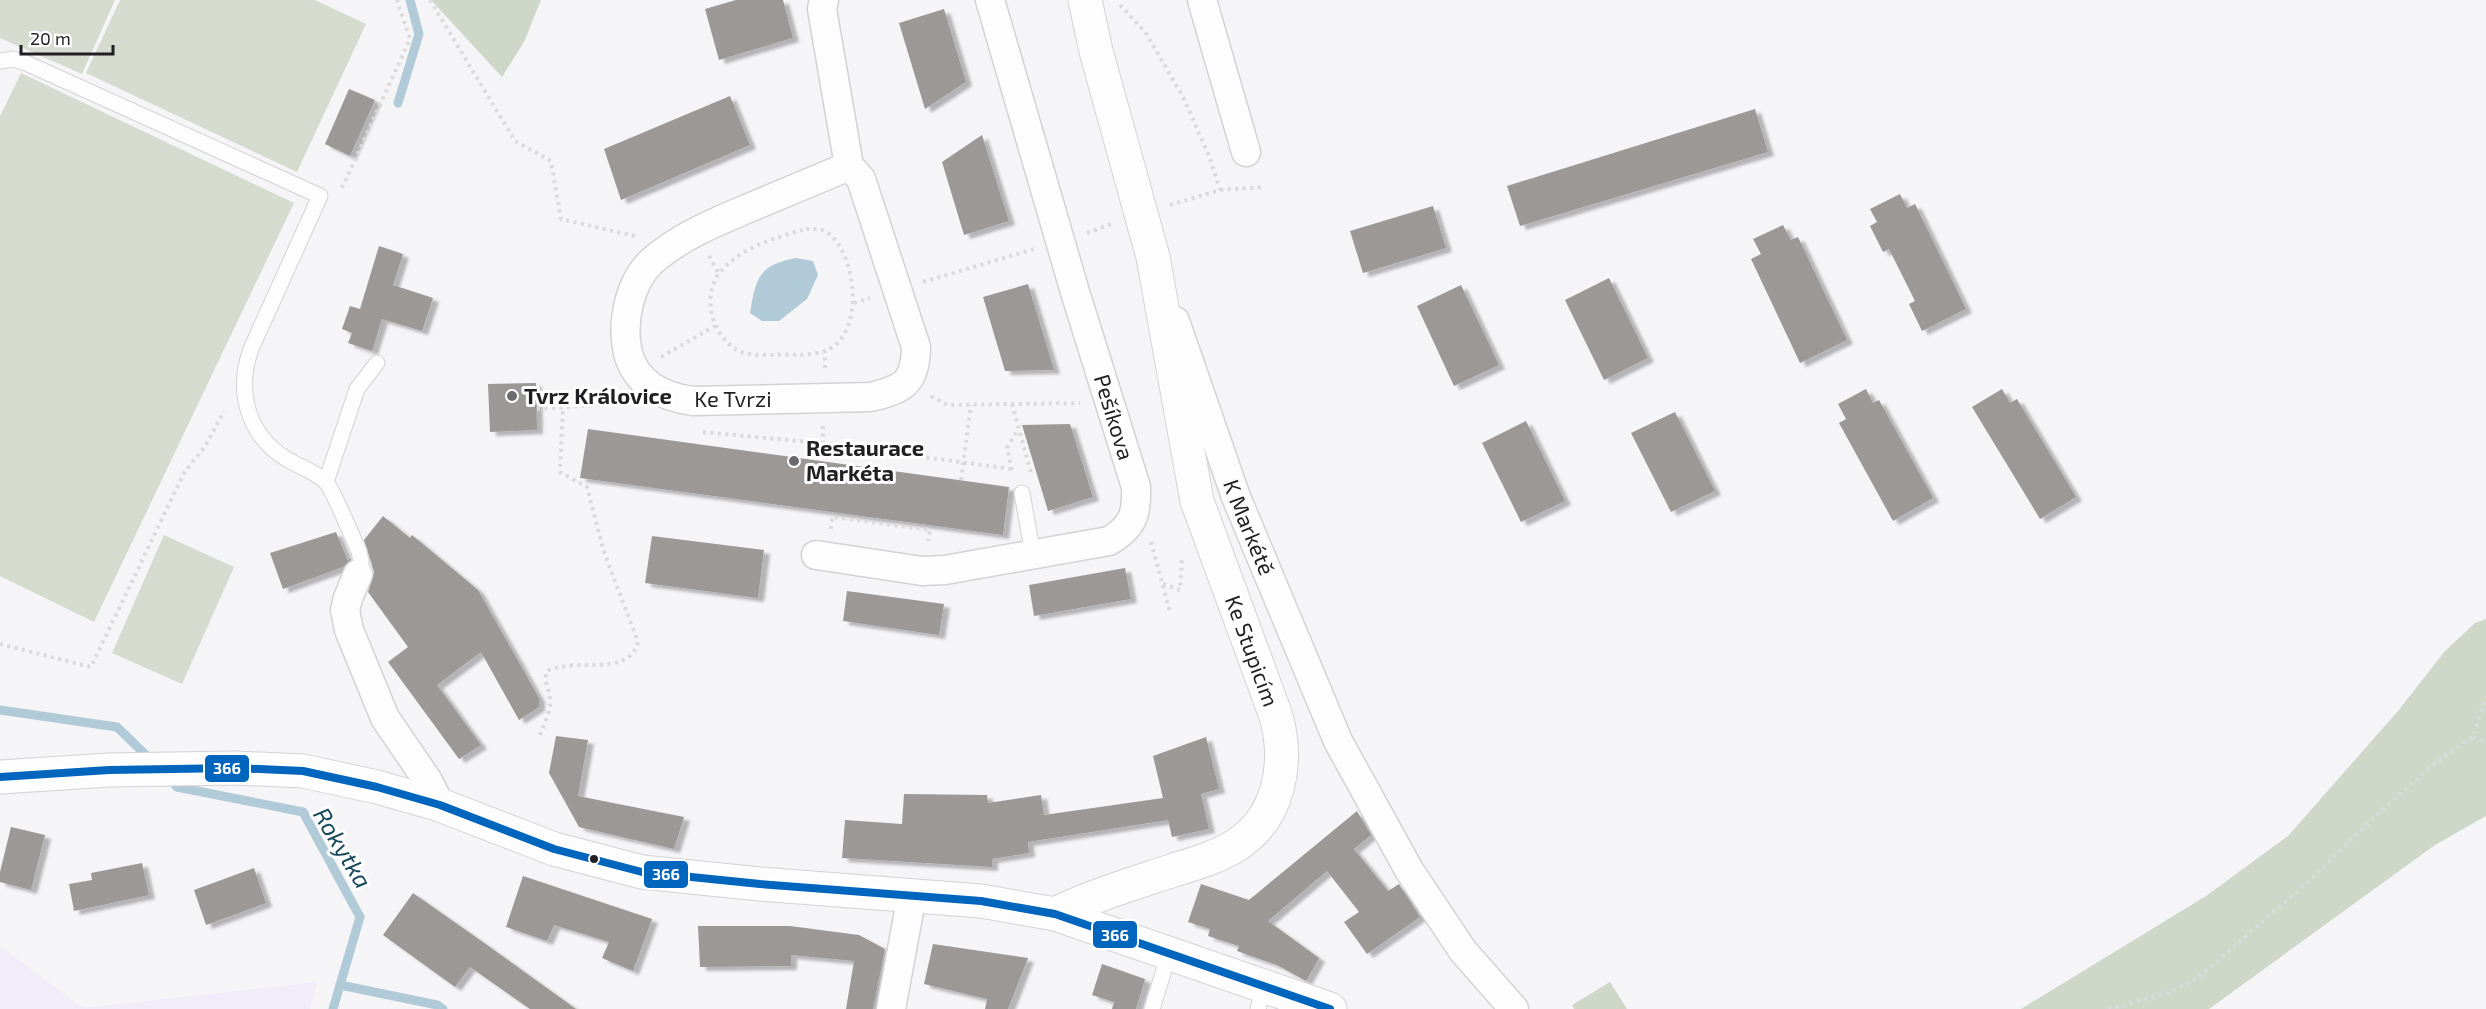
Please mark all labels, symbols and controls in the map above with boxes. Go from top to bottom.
scale bar [21,18,112,56]
text: 20 m [30,27,71,49]
street label: Pešíkova [1090,371,1140,463]
place label: Tvrz Královice [524,382,672,408]
street label: Ke Tvrzi [694,385,772,411]
marker: Tvrz Královice [505,389,519,403]
place label: Restaurace Markéta [806,434,924,485]
marker: Restaurace Markéta [787,454,801,468]
street label: K Markétě [1219,476,1281,578]
street label: Ke Stupicím [1221,592,1285,710]
line badge: 366 [204,754,250,783]
text: 366 [213,758,241,777]
water label: Rokytka [308,802,379,893]
unlabelled marker [588,853,600,865]
line badge: 366 [643,860,689,889]
text: 366 [652,864,680,883]
line badge: 366 [1092,920,1138,949]
text: 366 [1101,925,1129,944]

